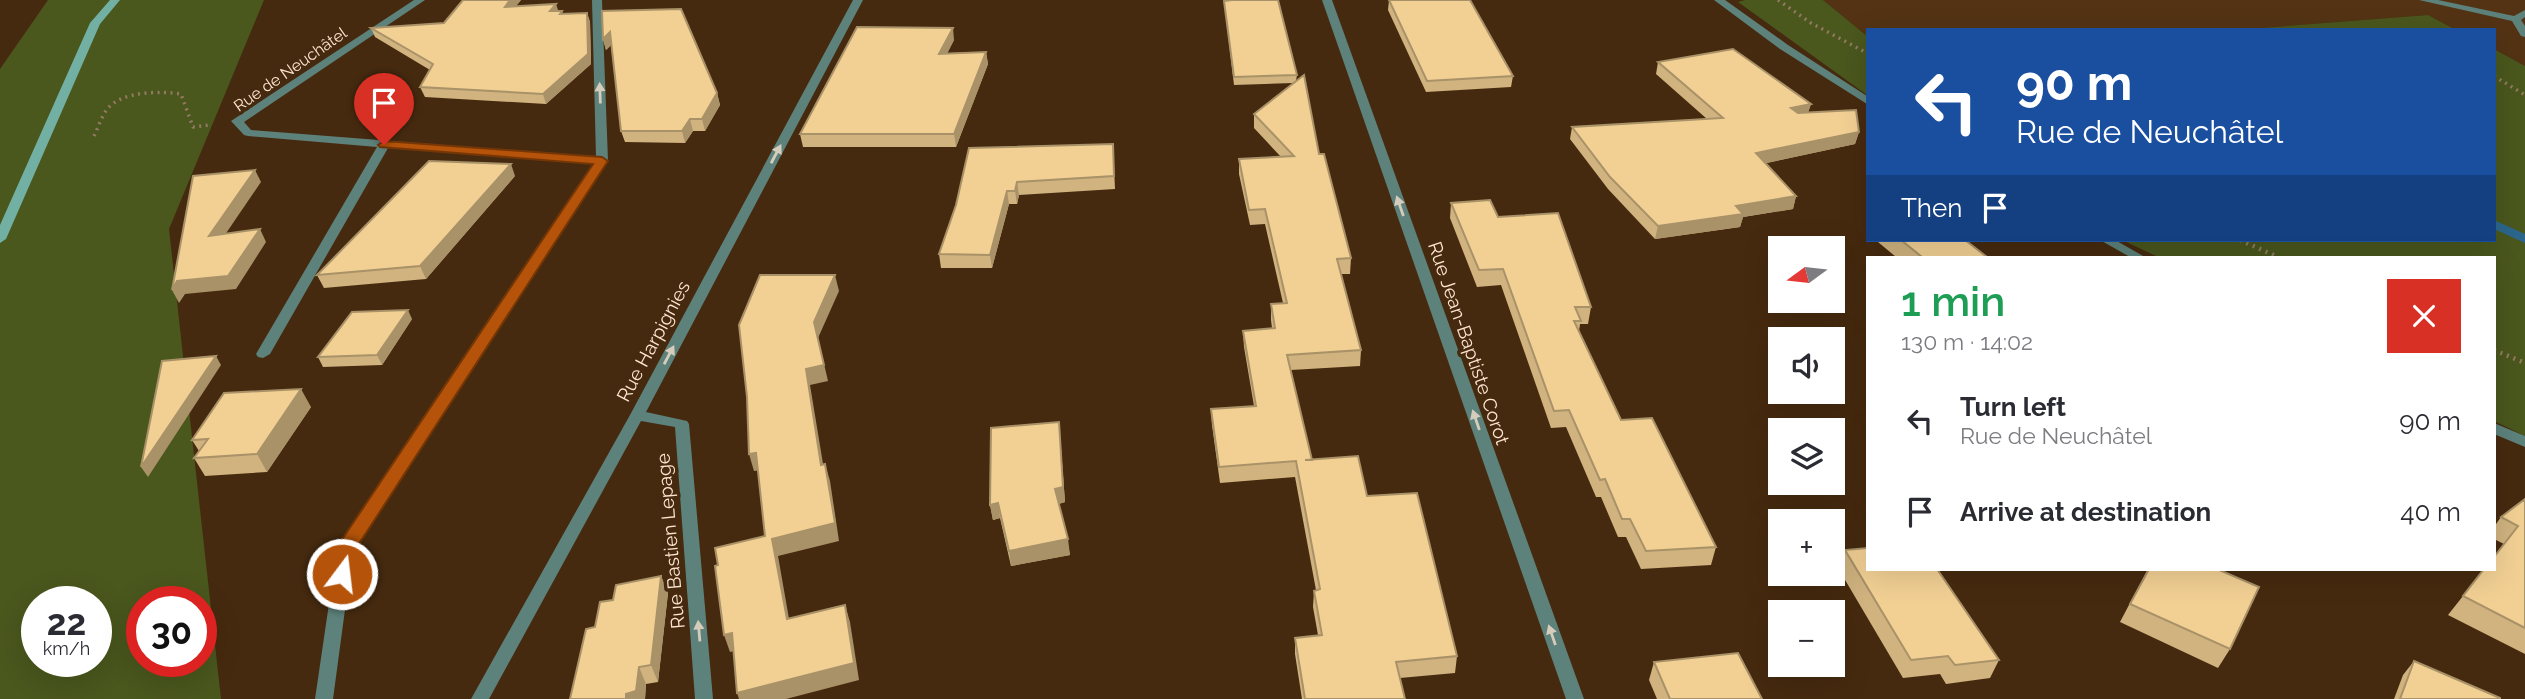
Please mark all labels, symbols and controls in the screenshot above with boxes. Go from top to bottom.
street label: Rue de Neuchâtel [230,23,351,116]
text: 90 m [2016,54,2132,111]
icon: left [1901,56,1992,147]
pin [354,73,414,145]
one-way arrow [594,82,605,104]
icon: arrive [365,84,403,122]
text: Rue de Neuchâtel [2016,113,2283,150]
one-way arrow [770,144,782,164]
icon: arrive [1976,189,2014,227]
text: Then [1901,193,1962,223]
one-way arrow [1394,195,1405,216]
north arrow [1768,236,1844,313]
map controls [1768,236,1845,677]
street label: Rue Jean-Baptiste Corot [1424,239,1514,448]
street label: Rue Harpignies [612,277,694,405]
text: 1 min [1901,277,2005,326]
button: close [2387,279,2461,353]
button: sound [1768,327,1845,404]
text: 130 m · 14:02 [1901,328,2033,355]
one-way arrow [663,345,675,365]
text: Turn left [1960,392,2066,422]
icon: left [1901,402,1939,440]
text: 90 m [2399,406,2461,436]
one-way arrow [1470,410,1481,431]
button: layers [1768,418,1845,495]
text: Rue de Neuchâtel [1960,422,2152,449]
street label: Rue Bastien Lepage [651,452,689,630]
icon: arrive [1901,493,1939,531]
text: Arrive at destination [1960,497,2211,527]
text: 40 m [2400,497,2461,527]
button: + [1768,509,1845,586]
position arrow [305,537,379,611]
speed limit sign: 30 [126,586,217,677]
button: − [1768,600,1845,677]
text: 22 [47,602,86,643]
one-way arrow [693,620,704,642]
one-way arrow [1546,624,1557,645]
text: km/h [43,638,90,659]

